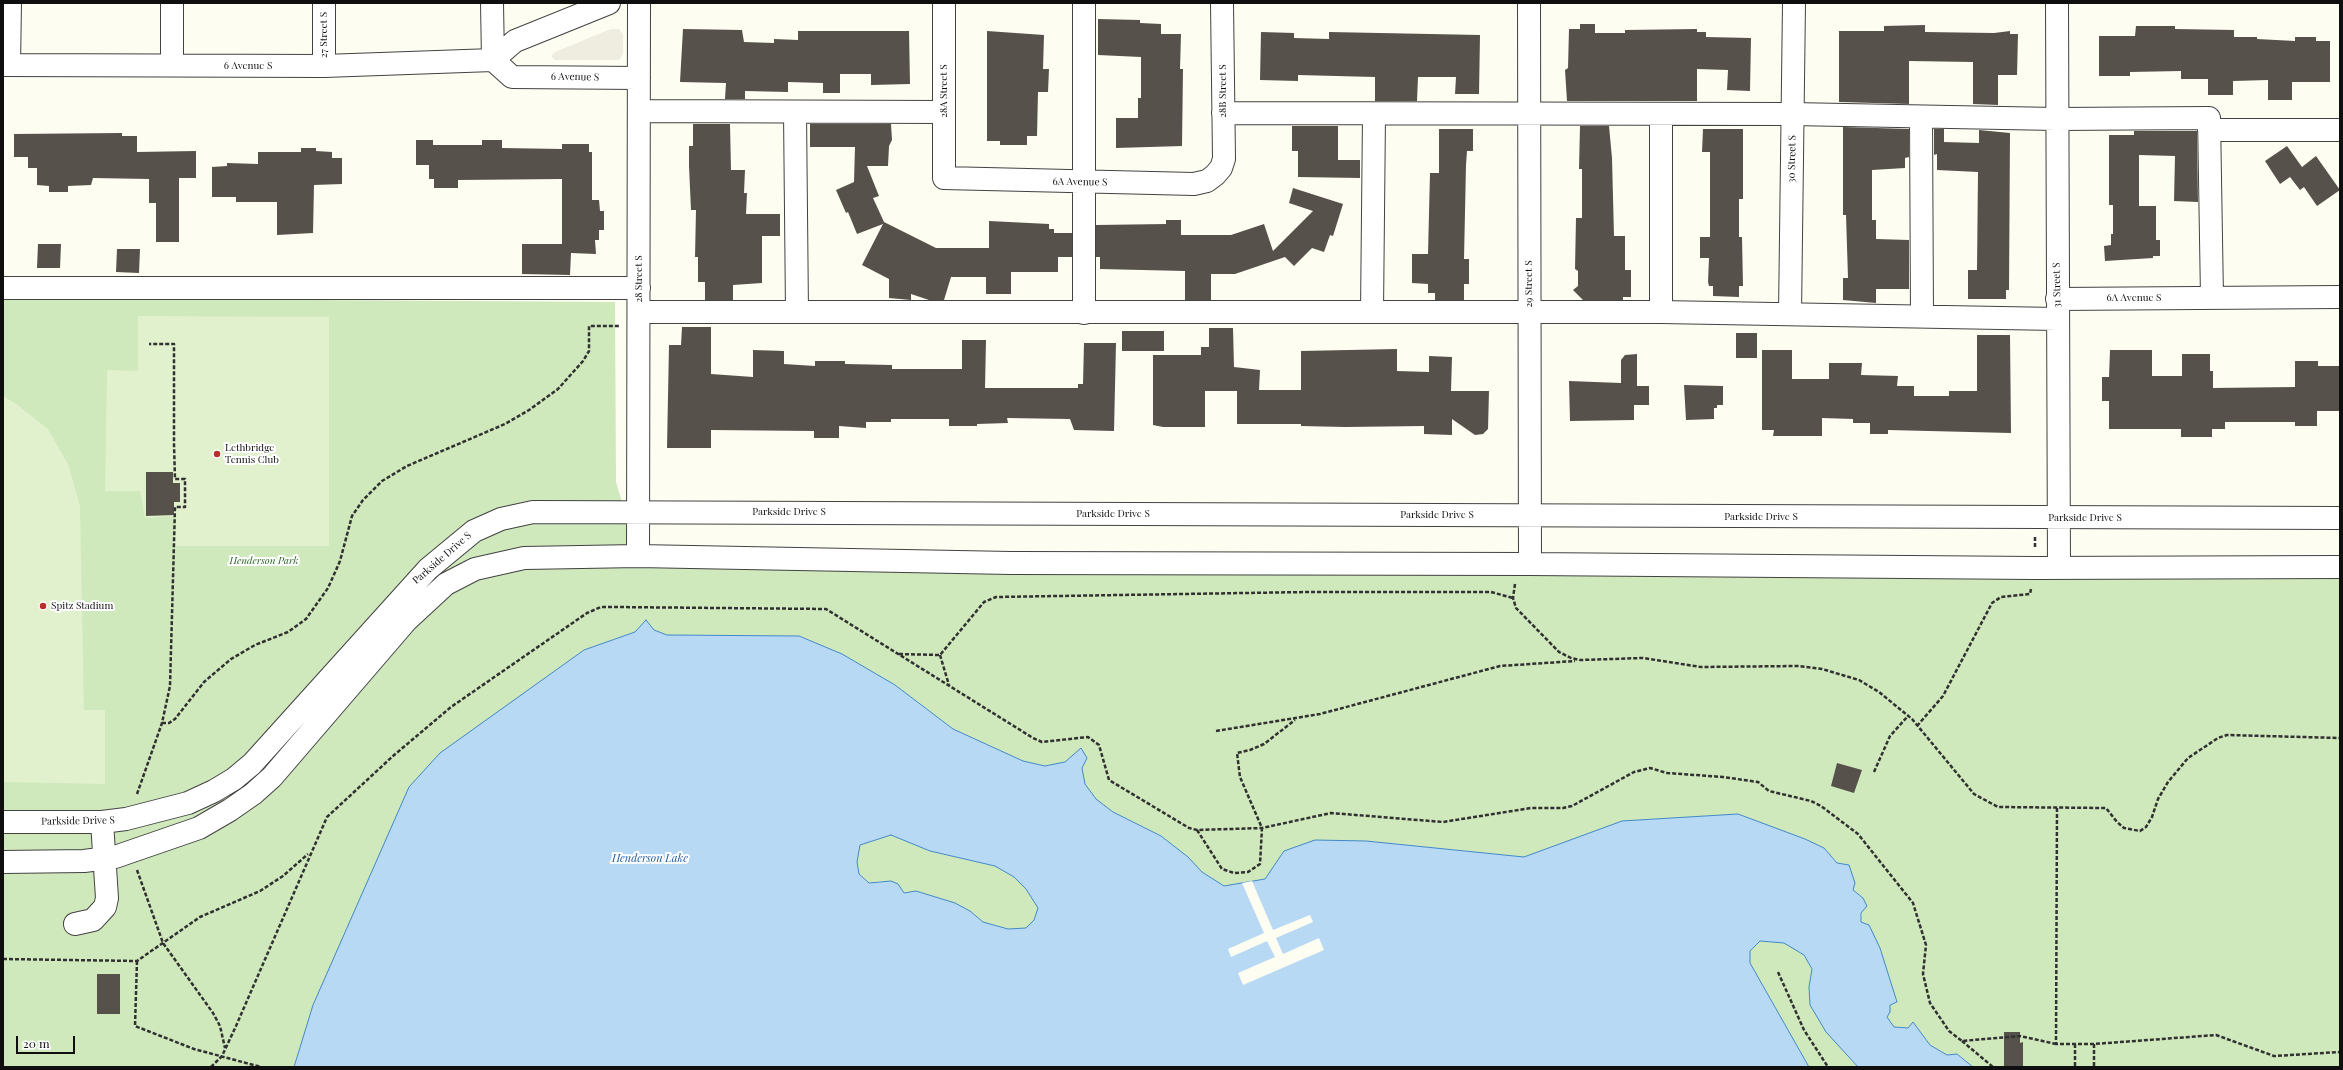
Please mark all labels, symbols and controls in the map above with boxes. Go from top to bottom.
street label: 27 Street S [318,12,330,58]
street label: 6 Avenue S [224,60,272,72]
street label: 28A Street S [938,64,950,118]
street label: 28B Street S [1217,64,1229,118]
street label: 6 Avenue S [551,71,599,83]
street label: 30 Street S [1786,135,1798,183]
street label: 6A Avenue S [1052,176,1108,188]
street label: 28 Street S [633,255,645,303]
street label: 29 Street S [1523,260,1535,308]
street label: 31 Street S [2051,262,2063,308]
street label: 6A Avenue S [2107,292,2161,304]
place label: Lethbridge Tennis Club [225,442,279,466]
marker: Lethbridge Tennis Club [212,449,222,459]
street label: Parkside Drive S [752,506,826,518]
street label: Parkside Drive S [1076,508,1150,520]
street label: Parkside Drive S [1400,509,1474,521]
street label: Parkside Drive S [1724,511,1798,523]
street label: Parkside Drive S [2048,512,2122,524]
street label: Parkside Drive S [410,529,474,587]
park label: Henderson Park [230,555,298,567]
place label: Spitz Stadium [51,600,113,612]
marker: Spitz Stadium [38,601,48,611]
street label: Parkside Drive S [41,814,115,828]
water label: Henderson Lake [612,852,688,866]
scale bar [18,1028,77,1054]
text: 20 m [23,1035,50,1051]

